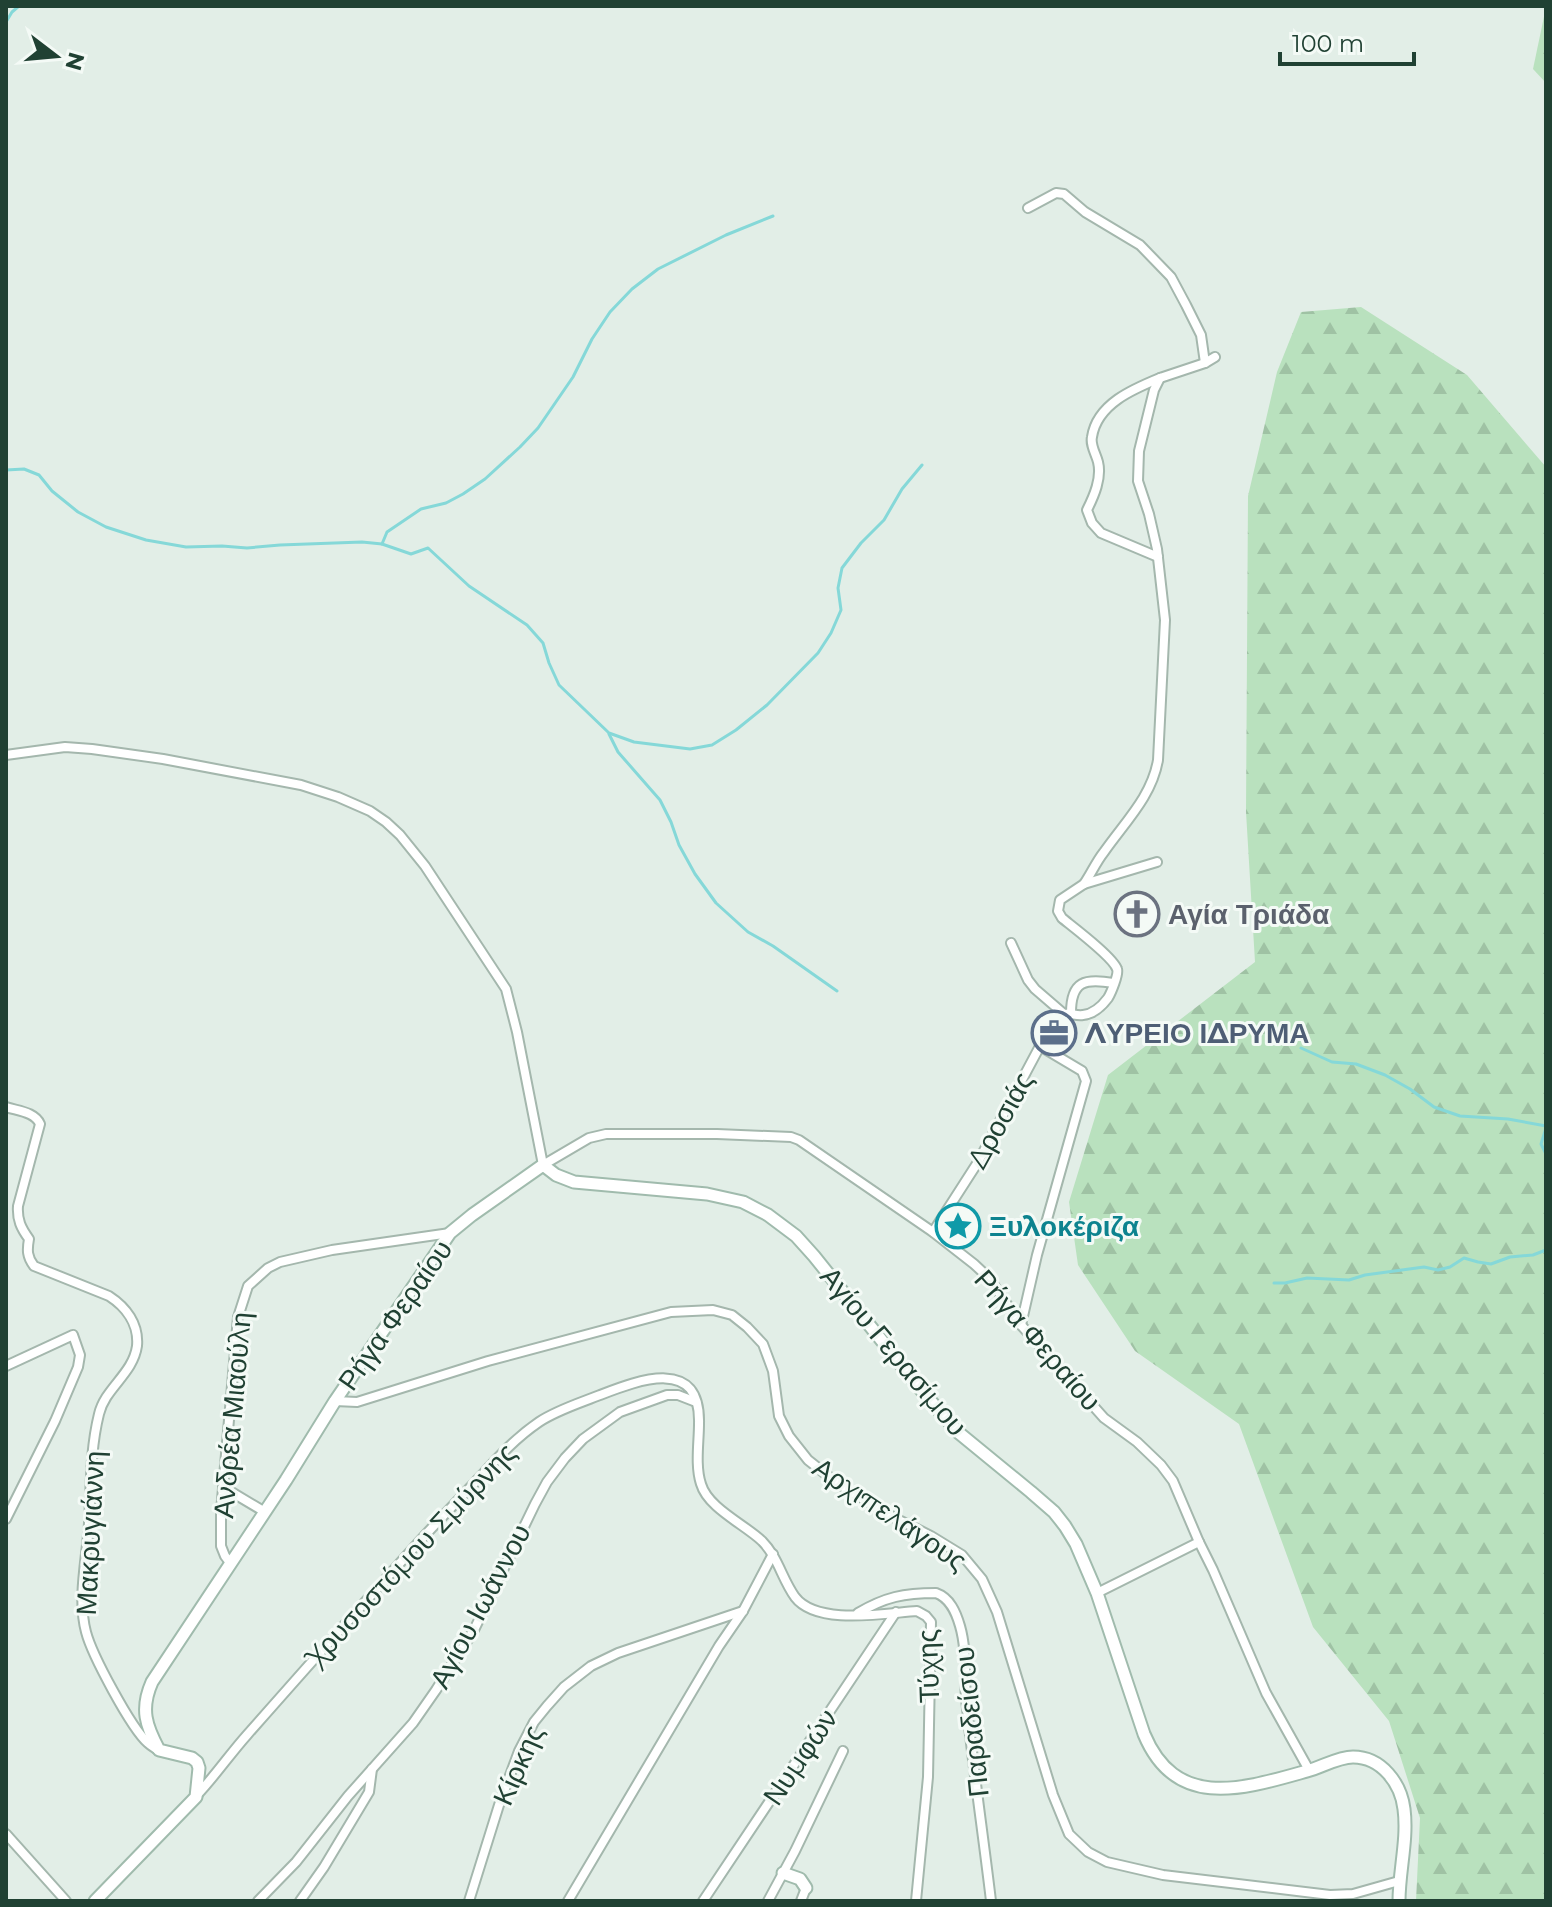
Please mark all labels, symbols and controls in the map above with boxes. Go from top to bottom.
north arrow [16,16,96,96]
scale bar [1280,16,1414,66]
text: 100 m [1292,29,1364,58]
text: N [59,49,90,74]
church icon: Αγία Τριάδα [1113,890,1161,938]
place label: Αγία Τριάδα [1168,897,1329,931]
office icon: ΛΥΡΕΙΟ ΙΔΡΥΜΑ [1030,1009,1078,1057]
place label: ΛΥΡΕΙΟ ΙΔΡΥΜΑ [1084,1016,1310,1050]
street label: Δροσιάς [960,1066,1040,1174]
place icon: Ξυλοκέριζα [934,1202,982,1250]
place label: Ξυλοκέριζα [989,1209,1139,1243]
street label: Ρήγα Φεραίου [331,1233,459,1397]
street label: Αγίου Γερασίμου [813,1260,975,1442]
street label: Ρήγα Φεραίου [967,1262,1109,1418]
street label: Ανδρέα Μιαούλη [206,1310,258,1520]
street label: Χρυσοστόμου Σμύρνης [296,1436,523,1675]
street label: Μακρυγιάννη [69,1450,111,1616]
street label: Αρχιπελάγους [807,1450,973,1578]
street label: Αγίου Ιωάννου [422,1518,538,1694]
street label: Τύχης [910,1628,946,1704]
street label: Παραδείσου [946,1645,996,1799]
street label: Νυμφών [756,1702,844,1812]
street label: Κίρκης [485,1720,551,1810]

